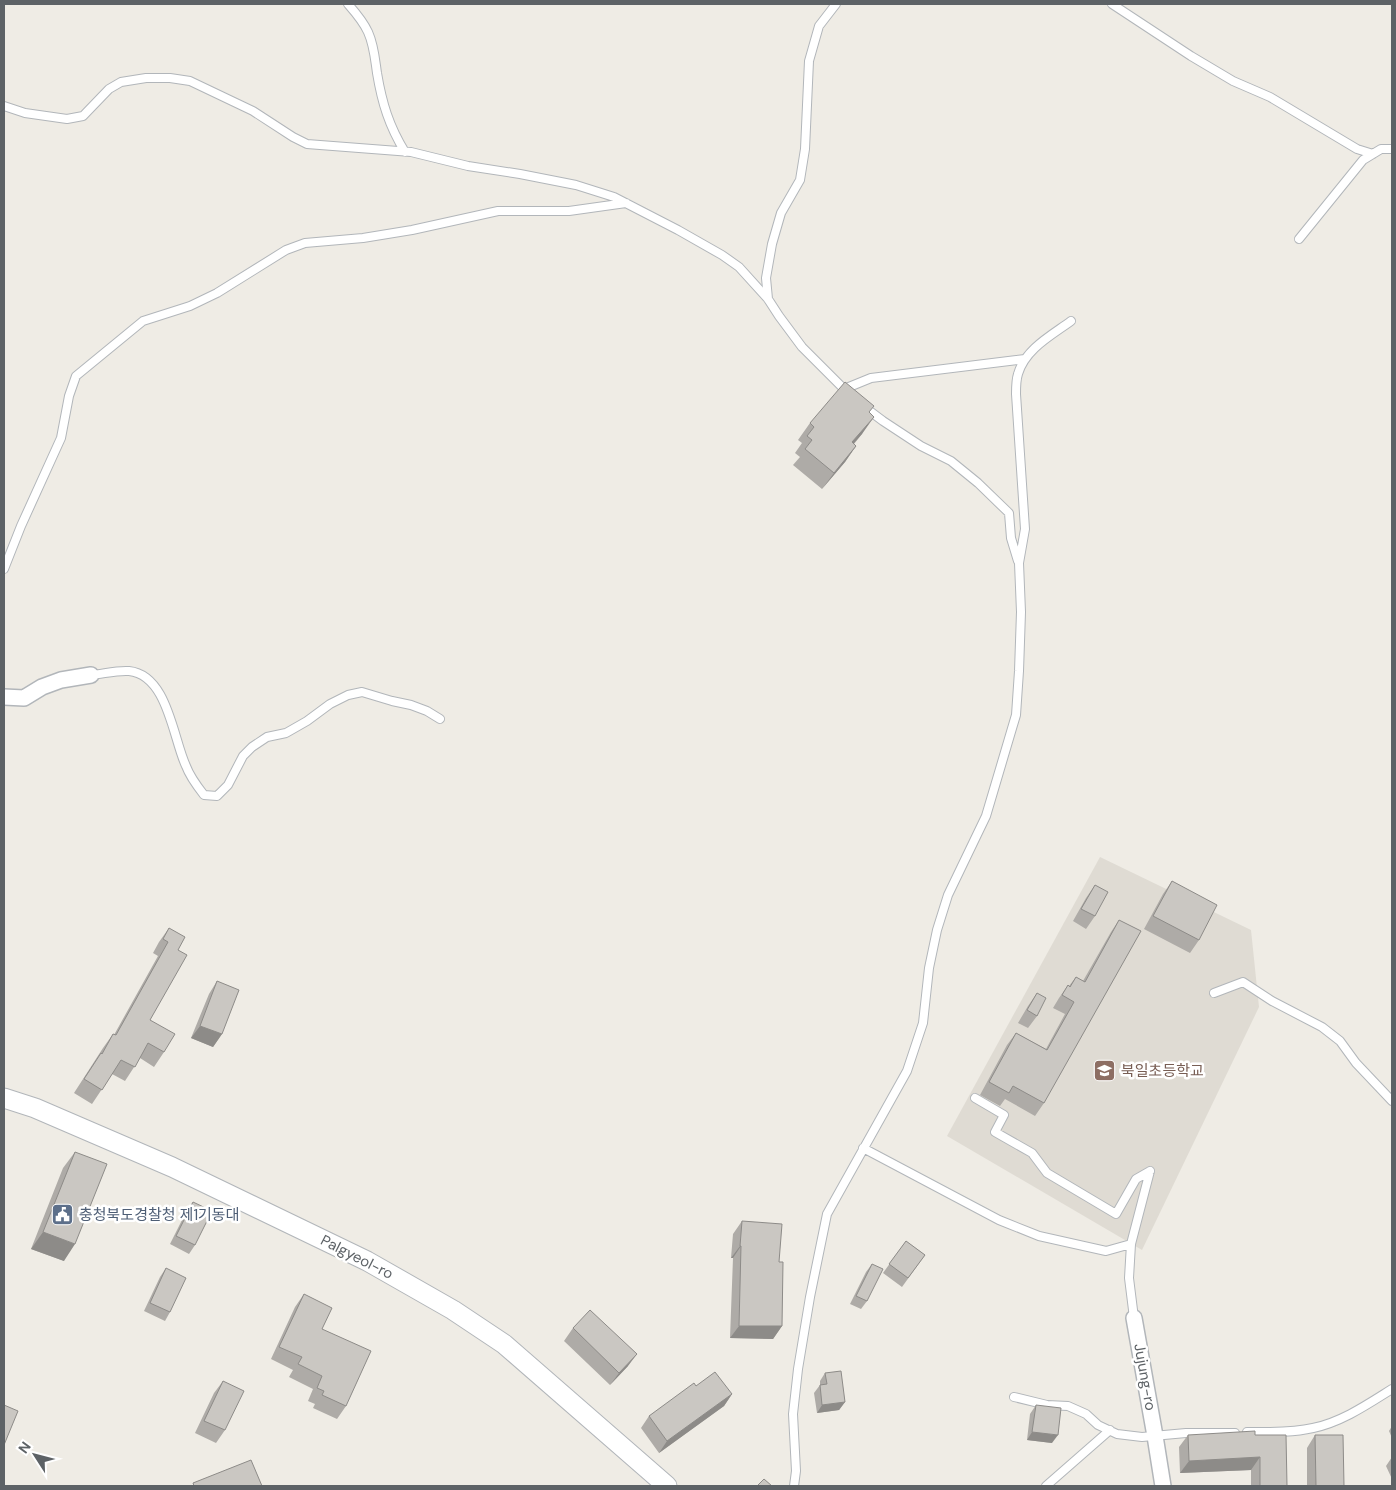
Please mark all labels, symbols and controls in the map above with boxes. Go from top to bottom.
school or university icon: 북일초등학교 [1093,1059,1117,1083]
place label: 북일초등학교 [1121,1061,1204,1081]
public building icon: 충청북도경찰청 제1기동대 [51,1203,75,1227]
place label: 충청북도경찰청 제1기동대 [79,1205,239,1225]
street label: Palgyeol-ro [317,1230,397,1284]
street label: Jujung-ro [1129,1342,1161,1412]
north arrow [10,1430,60,1480]
text: N [14,1438,35,1457]

